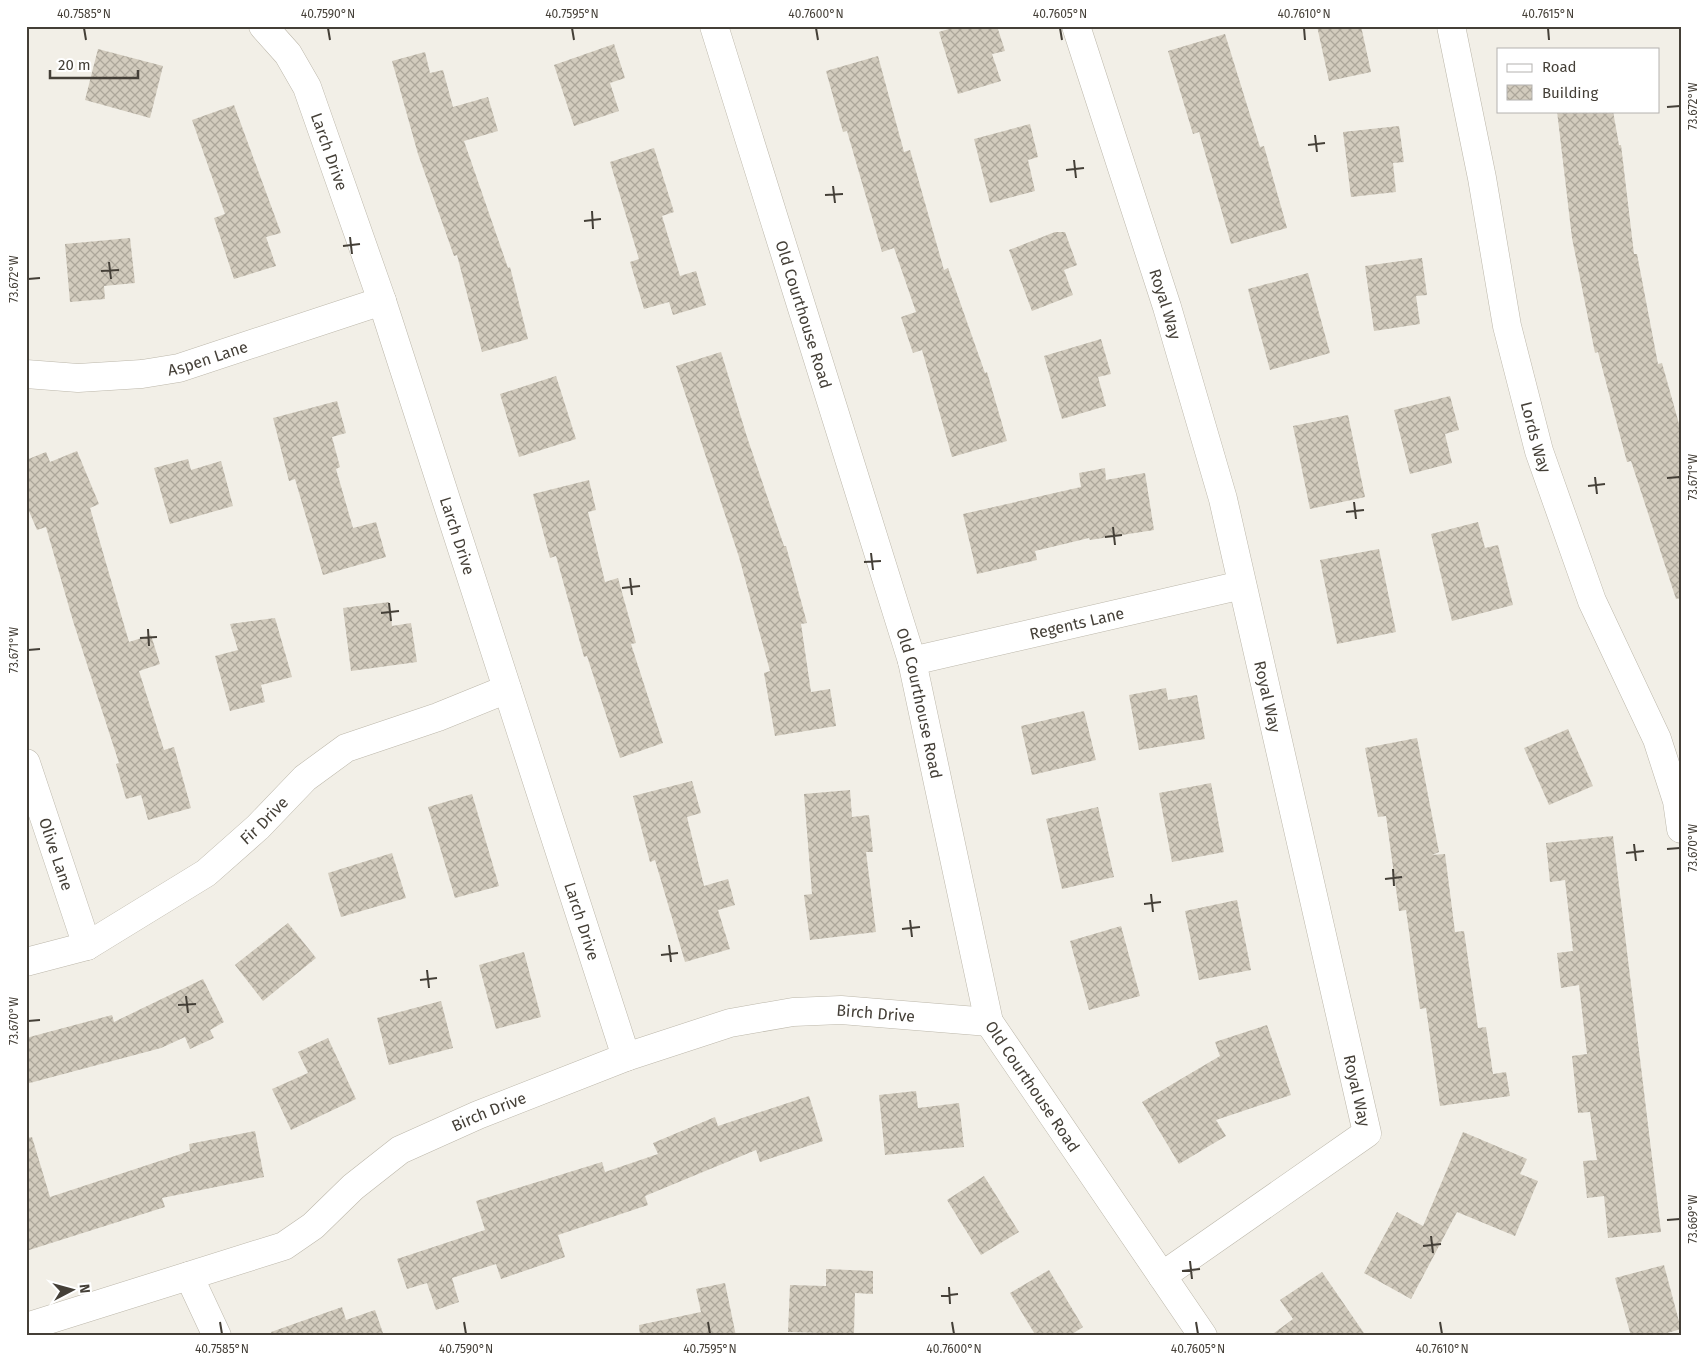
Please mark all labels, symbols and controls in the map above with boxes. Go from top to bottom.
text: 40.7585°N [57,7,111,21]
text: 40.7590°N [301,7,355,21]
text: 40.7595°N [545,7,599,21]
text: 40.7600°N [788,7,844,21]
text: 40.7605°N [1033,7,1087,21]
text: 40.7610°N [1277,7,1331,21]
text: 40.7615°N [1522,7,1574,21]
scale bar [50,48,138,80]
legend [1497,48,1660,112]
text: 20 m [58,56,91,74]
text: Road [1542,58,1577,76]
text: 73.672°W [1686,82,1700,130]
text: Building [1542,84,1598,102]
street label: Larch Drive [307,110,352,193]
street label: Old Courthouse Road [772,238,836,391]
text: 73.672°W [7,255,21,303]
street label: Royal Way [1146,266,1185,342]
street label: Aspen Lane [166,336,250,379]
street label: Lords Way [1517,399,1555,475]
text: 73.671°W [1686,454,1700,500]
street label: Larch Drive [436,494,479,577]
street label: Regents Lane [1028,603,1126,643]
street label: Old Courthouse Road [893,625,946,780]
text: 73.671°W [7,627,21,673]
street label: Royal Way [1251,659,1285,734]
street label: Fir Drive [236,792,292,848]
street label: Olive Lane [35,815,77,893]
text: 73.670°W [1686,824,1700,872]
street label: Larch Drive [561,880,604,963]
text: 73.670°W [7,997,21,1045]
street label: Birch Drive [836,1000,916,1025]
street label: Old Courthouse Road [981,1017,1084,1155]
street label: Royal Way [1340,1053,1375,1128]
street label: Birch Drive [448,1088,529,1135]
text: 73.669°W [1686,1194,1700,1244]
north arrow [48,1264,98,1314]
text: N [75,1283,93,1294]
text: 40.7585°N [195,1342,249,1356]
text: 40.7590°N [439,1342,493,1356]
text: 40.7595°N [683,1342,737,1356]
text: 40.7600°N [926,1342,982,1356]
text: 40.7605°N [1171,1342,1225,1356]
text: 40.7610°N [1415,1342,1469,1356]

